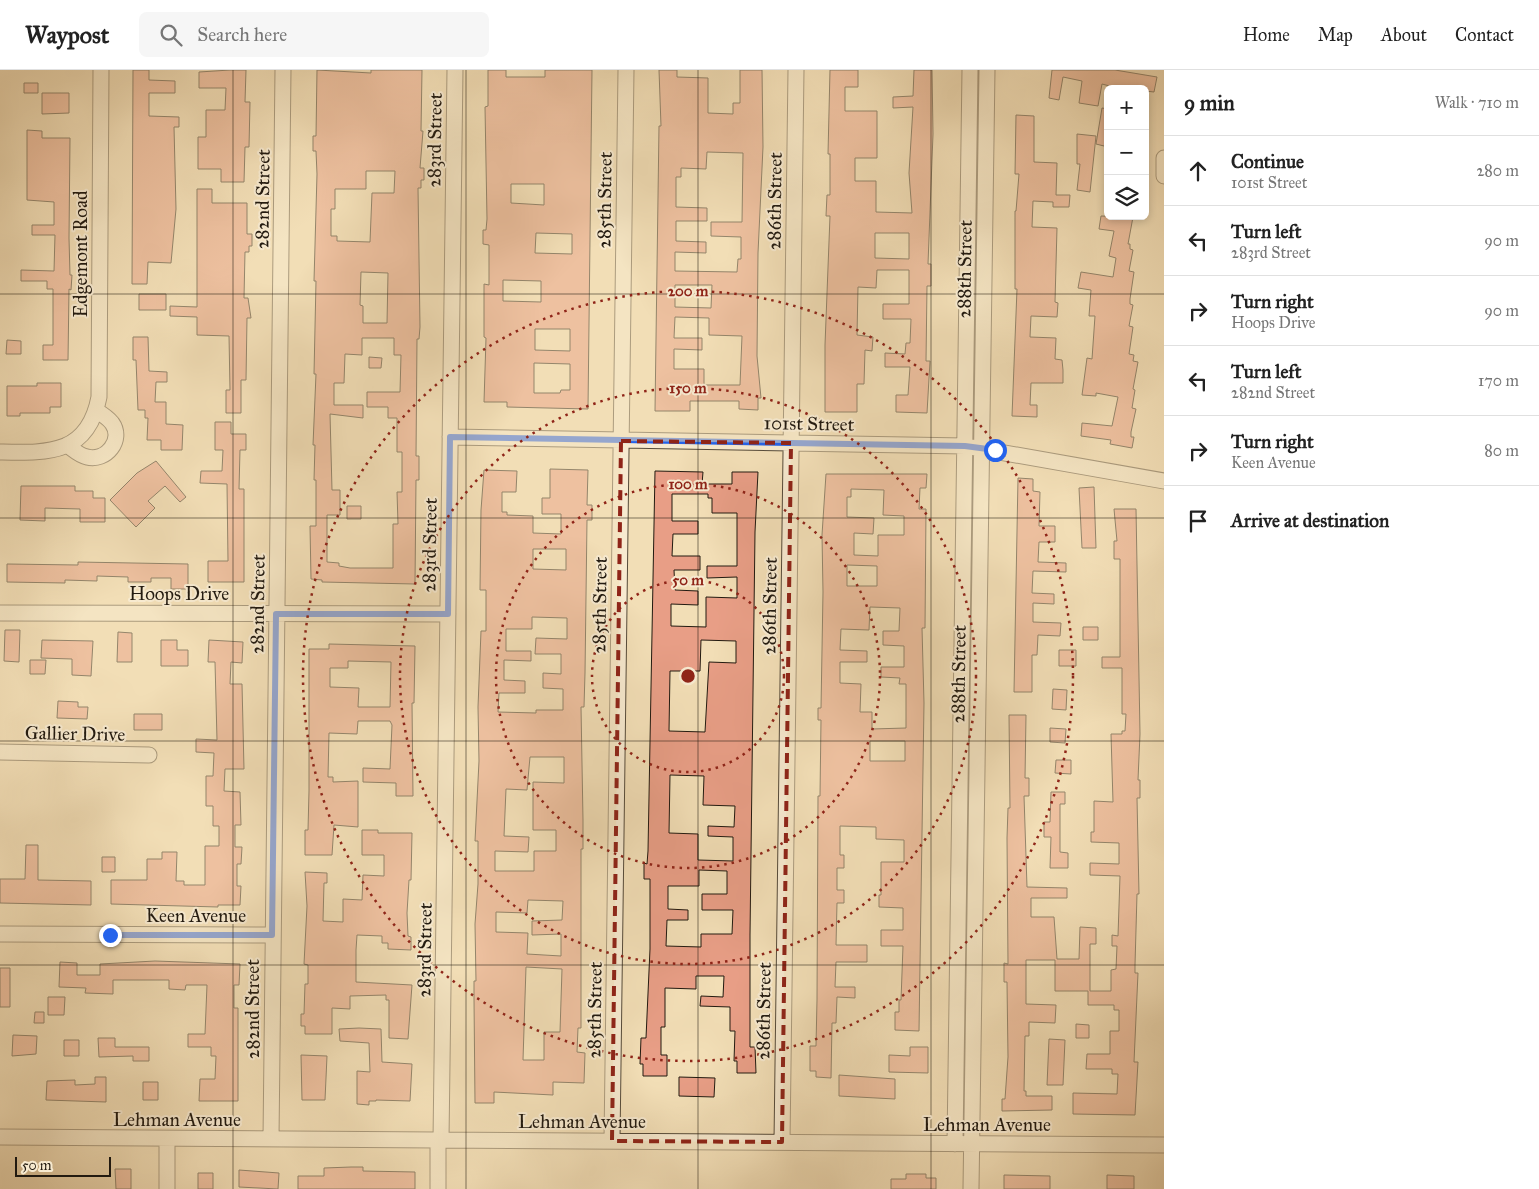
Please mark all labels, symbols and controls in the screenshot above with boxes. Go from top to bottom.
search box [139,12,489,57]
text: Waypost [25,20,109,50]
icon: search [157,21,185,49]
text: Search here [197,23,287,46]
text: Home [1243,24,1290,46]
text: Map [1318,24,1353,46]
text: About [1381,24,1427,46]
text: Contact [1455,24,1514,46]
map controls [1104,85,1149,220]
button: + [1104,85,1149,130]
text: 9 min [1184,90,1235,116]
street label: 283rd Street [422,92,447,188]
text: Walk · 710 m [1435,93,1519,112]
button: − [1104,130,1149,175]
street label: 282nd Street [250,149,275,249]
text: Continue [1231,150,1304,173]
street label: 285th Street [592,151,617,249]
street label: 286th Street [762,152,787,250]
icon: ahead [1184,157,1212,185]
text: 280 m [1476,161,1519,180]
text: 101st Street [1231,173,1307,192]
button: layers [1104,175,1149,220]
street label: Edgemont Road [69,190,93,318]
street label: 288th Street [952,219,977,318]
text: Turn left [1231,220,1301,243]
icon: left [1184,227,1212,255]
text: 90 m [1484,231,1519,250]
text: 283rd Street [1231,243,1311,262]
text: 200 m [668,282,709,300]
text: Turn right [1231,290,1314,313]
icon: right [1184,297,1212,325]
text: 90 m [1484,301,1519,320]
text: Hoops Drive [1231,313,1315,332]
text: Turn left [1231,360,1301,383]
icon: left [1184,367,1212,395]
text: 170 m [1478,371,1519,390]
text: 150 m [669,379,707,397]
text: 282nd Street [1231,383,1315,402]
street label: 101st Street [763,411,855,436]
text: Turn right [1231,430,1314,453]
icon: right [1184,437,1212,465]
route start [984,439,1007,462]
text: 80 m [1484,441,1519,460]
text: Keen Avenue [1231,453,1316,472]
text: 100 m [668,475,708,493]
street label: 283rd Street [417,497,442,593]
icon: arrive [1184,507,1212,535]
text: Arrive at destination [1231,509,1389,532]
street label: 282nd Street [245,554,270,654]
street label: 285th Street [587,556,612,654]
street label: 286th Street [757,557,782,655]
text: 50 m [672,571,704,589]
street label: Hoops Drive [129,582,229,605]
street label: 288th Street [946,624,971,723]
centre of rings [679,667,697,685]
street label: Gallier Drive [25,721,125,746]
street label: 283rd Street [412,902,437,998]
street label: Keen Avenue [146,904,246,927]
route end [99,924,122,947]
street label: 282nd Street [241,959,264,1059]
street label: 285th Street [582,961,607,1059]
street label: 286th Street [751,962,776,1060]
street label: Lehman Avenue [113,1108,241,1131]
street label: Lehman Avenue [518,1110,646,1133]
street label: Lehman Avenue [923,1113,1051,1136]
scale bar [15,1154,111,1177]
text: 50 m [22,1157,51,1174]

